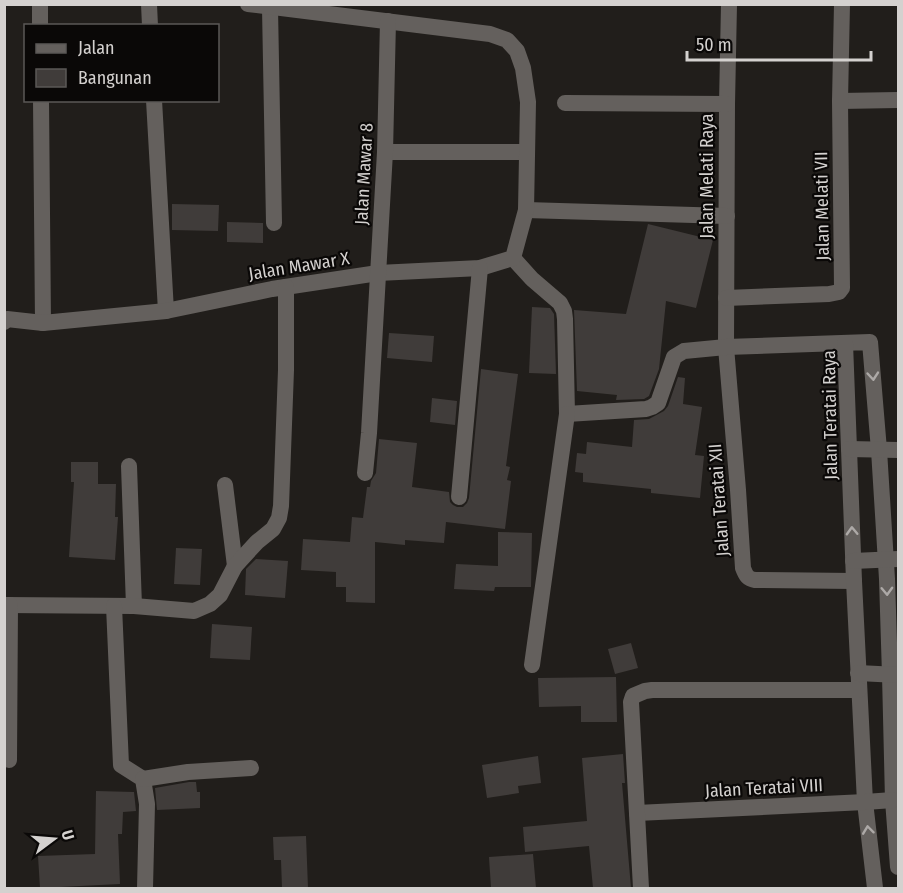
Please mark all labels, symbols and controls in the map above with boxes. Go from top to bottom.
legend [24,24,219,102]
scale bar [687,24,872,62]
text: 50 m [696,34,732,56]
text: Jalan [78,37,115,59]
text: Bangunan [78,67,152,89]
street label: Jalan Melati Raya [696,113,718,239]
street label: Jalan Mawar 8 [350,122,378,226]
street label: Jalan Melati VII [810,151,834,261]
street label: Jalan Mawar X [247,247,351,285]
street label: Jalan Teratai Raya [818,350,842,480]
one-way arrow [866,371,879,380]
street label: Jalan Teratai XII [704,443,734,557]
one-way arrow [846,526,859,535]
one-way arrow [881,587,893,596]
street label: Jalan Teratai VIII [704,774,824,802]
north arrow [24,809,84,869]
one-way arrow [862,826,875,835]
text: U [58,828,78,842]

